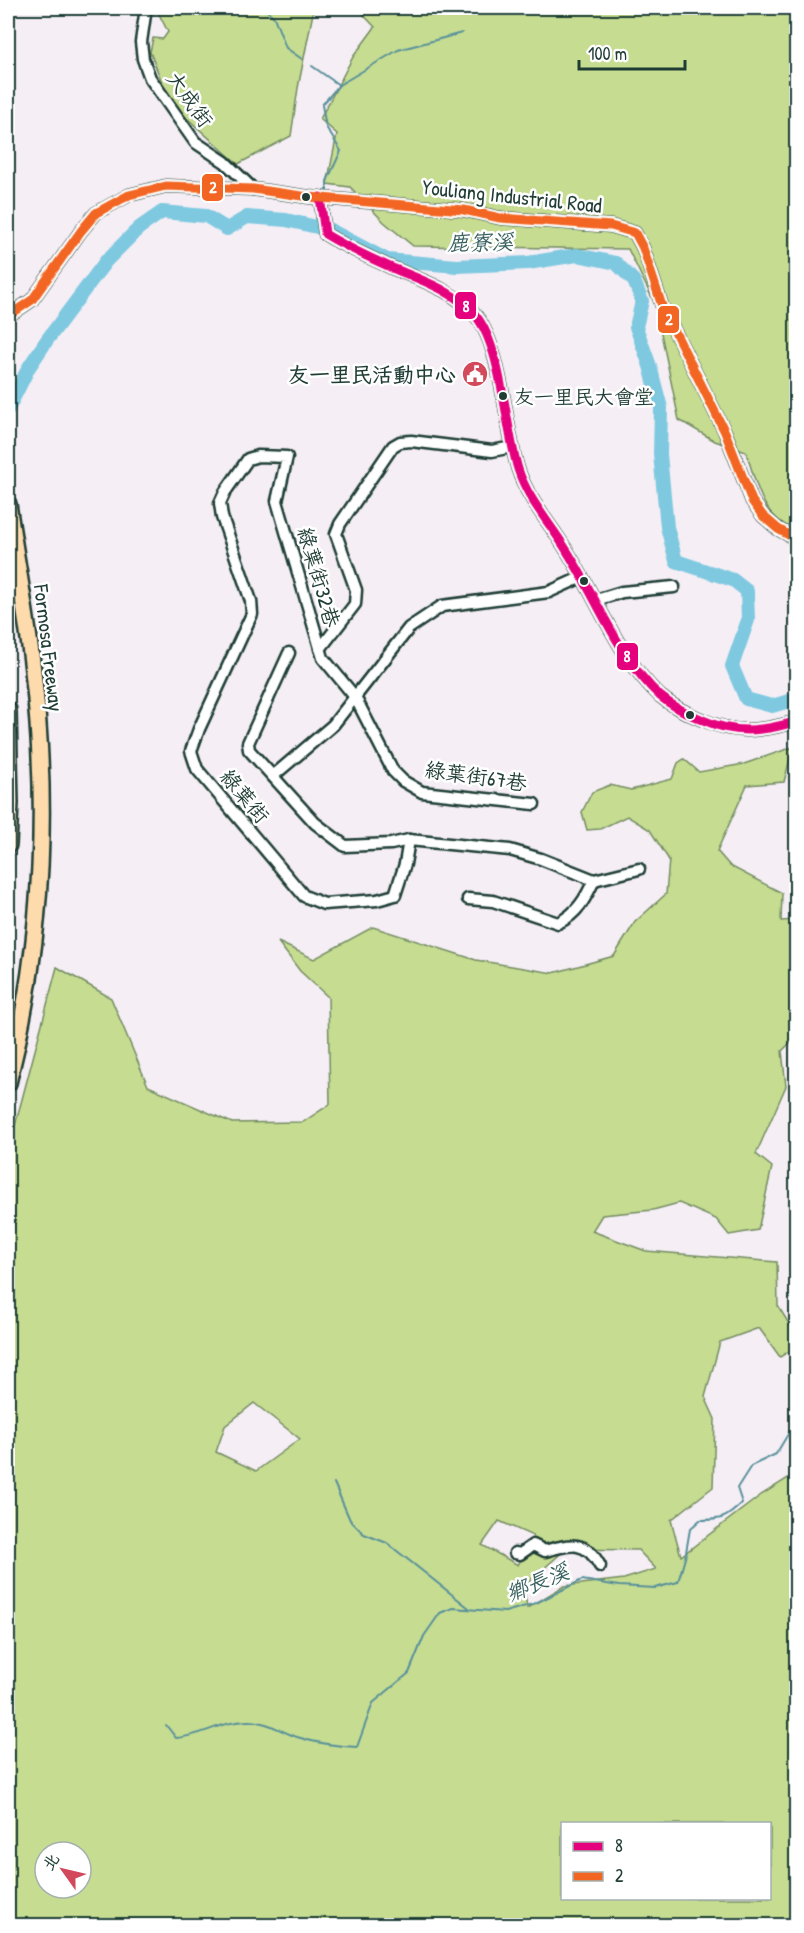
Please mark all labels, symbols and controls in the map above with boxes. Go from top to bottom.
scale bar [579,33,686,71]
text: 100 m [588,41,627,66]
street label: 大成街 [160,65,220,133]
street label: Youliang Industrial Road [421,172,603,220]
line badge: 2 [201,173,224,202]
text: 2 [209,176,217,198]
unlabelled marker [300,191,312,203]
water label: 鹿寮溪 [447,226,514,258]
line badge: 8 [454,291,477,320]
text: 8 [463,295,470,317]
line badge: 2 [657,305,680,334]
text: 2 [665,308,673,330]
public building icon: 友一里民活動中心 [460,359,490,389]
place label: 友一里民活動中心 [288,360,456,389]
place label: 友一里民大會堂 [514,383,654,410]
marker: 友一里民大會堂 [497,390,509,402]
street label: 綠葉街32巷 [291,523,347,631]
unlabelled marker [578,575,590,587]
street label: Formosa Freeway [27,582,71,713]
line badge: 8 [616,642,639,671]
text: 8 [624,645,631,667]
unlabelled marker [684,709,696,721]
street label: 綠葉街67巷 [423,754,529,798]
street label: 綠葉街 [214,763,276,829]
water label: 鄉長溪 [501,1555,574,1608]
legend [561,1822,771,1900]
text: 8 [615,1833,623,1858]
north arrow [33,1840,93,1900]
text: 北 [37,1849,64,1874]
text: 2 [615,1863,624,1888]

